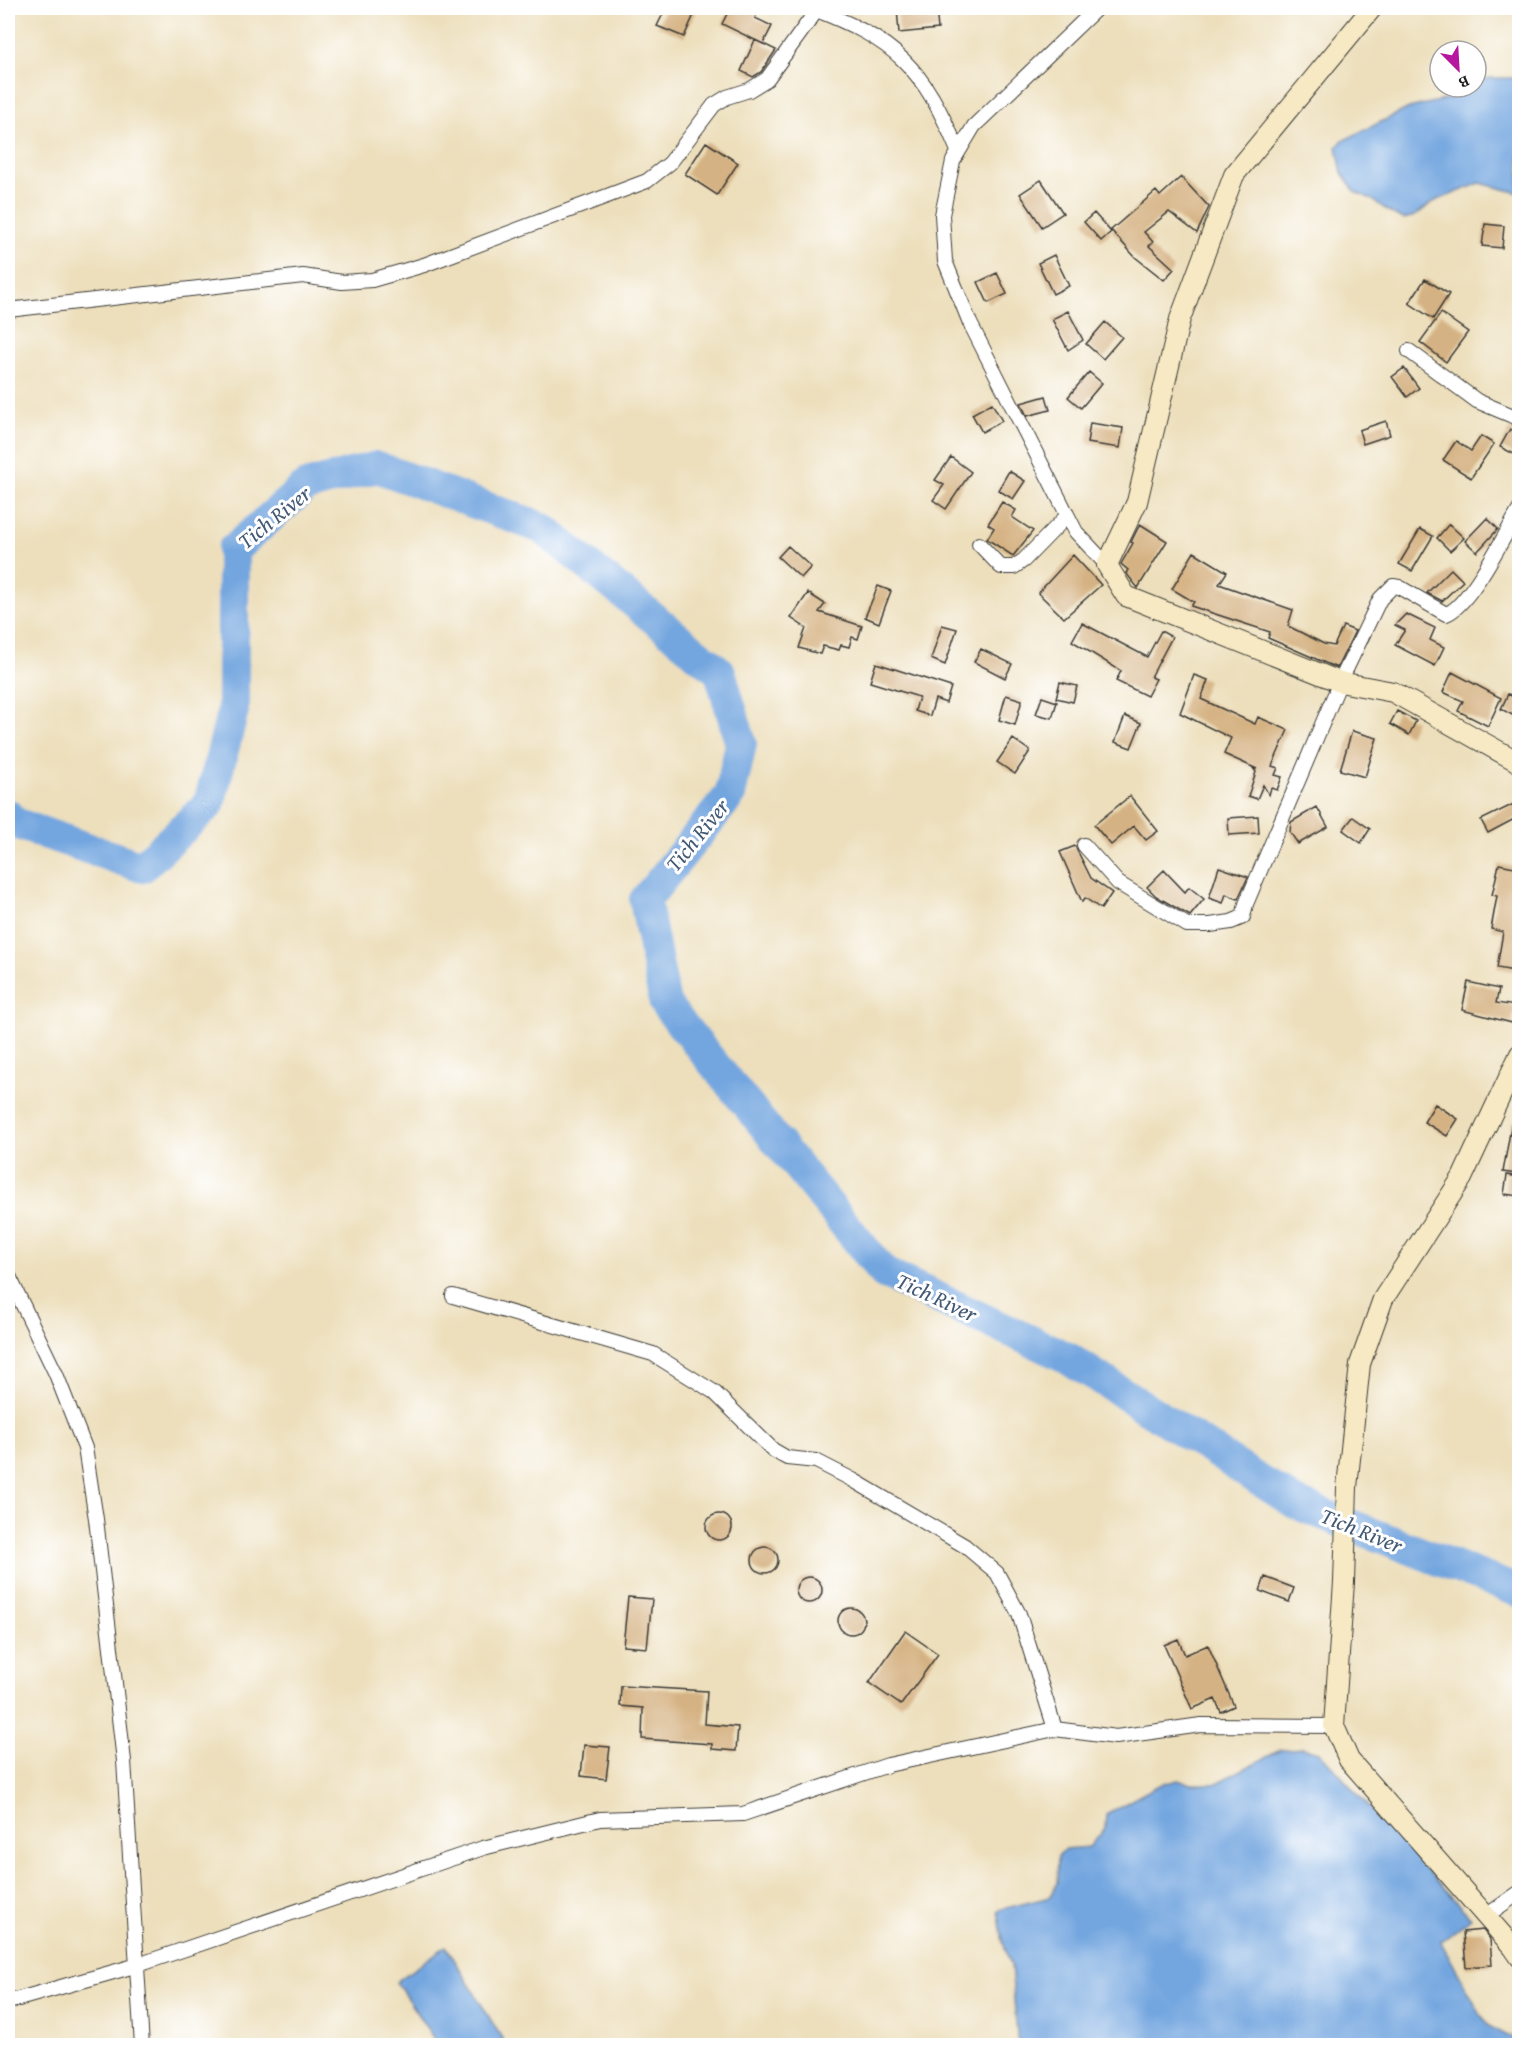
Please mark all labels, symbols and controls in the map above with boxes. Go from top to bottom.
north arrow [1428,39,1488,99]
text: B [1455,70,1473,96]
water label: Tich River [231,477,318,556]
water label: Tich River [658,791,737,878]
water label: Tich River [891,1264,983,1330]
water label: Tich River [1316,1499,1408,1561]

